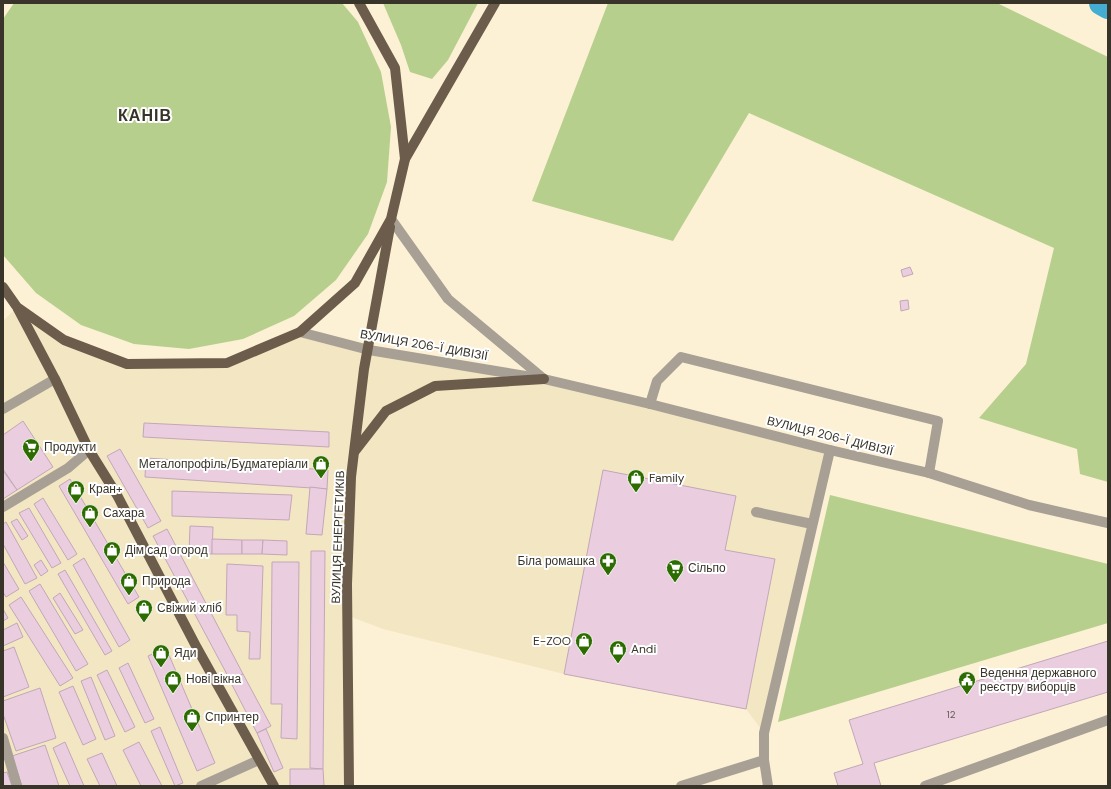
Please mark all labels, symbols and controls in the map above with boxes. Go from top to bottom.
district label: КАНІВ [118,105,172,126]
street label: ВУЛИЦЯ 206-Ї ДИВІЗІЇ [359,326,490,364]
street label: ВУЛИЦЯ 206-Ї ДИВІЗІЇ [765,413,895,460]
supermarket icon: Продукти [21,437,41,462]
place label: Продукти [44,439,96,455]
shop icon: Металопрофіль/Будматеріали [311,454,331,479]
place label: Металопрофіль/Будматеріали [139,456,308,472]
shop icon: Family [626,468,646,493]
street label: ВУЛИЦЯ ЕНЕРГЕТИКІВ [328,470,348,604]
place label: Family [649,470,685,486]
shop icon: Кран+ [66,479,86,504]
place label: Кран+ [89,481,123,497]
shop icon: Сахара [80,503,100,528]
place label: Сахара [103,505,145,521]
shop icon: Дім сад огород [102,540,122,565]
place label: Дім сад огород [125,542,208,558]
pharmacy icon: Біла ромашка [598,551,618,576]
place label: Біла ромашка [518,553,595,569]
supermarket icon: Сільпо [665,558,685,583]
place label: Сільпо [688,560,726,576]
shop icon: Природа [119,571,139,596]
place label: Природа [142,573,191,589]
shop icon: Свіжий хліб [134,598,154,623]
place label: Свіжий хліб [157,600,222,616]
shop icon: E-ZOO [574,631,594,656]
place label: E-ZOO [533,633,571,649]
shop icon: Andi [608,639,628,664]
place label: Andi [631,641,656,657]
shop icon: Яди [151,643,171,668]
place label: Яди [174,645,196,661]
place label: Ведення державного реєстру виборців [980,665,1097,695]
shop icon: Нові вікна [163,669,183,694]
public building icon: Ведення державного реєстру виборців [957,670,977,695]
place label: Нові вікна [186,671,241,687]
shop icon: Спринтер [182,707,202,732]
house number: 12 [947,708,956,721]
place label: Спринтер [205,709,259,725]

